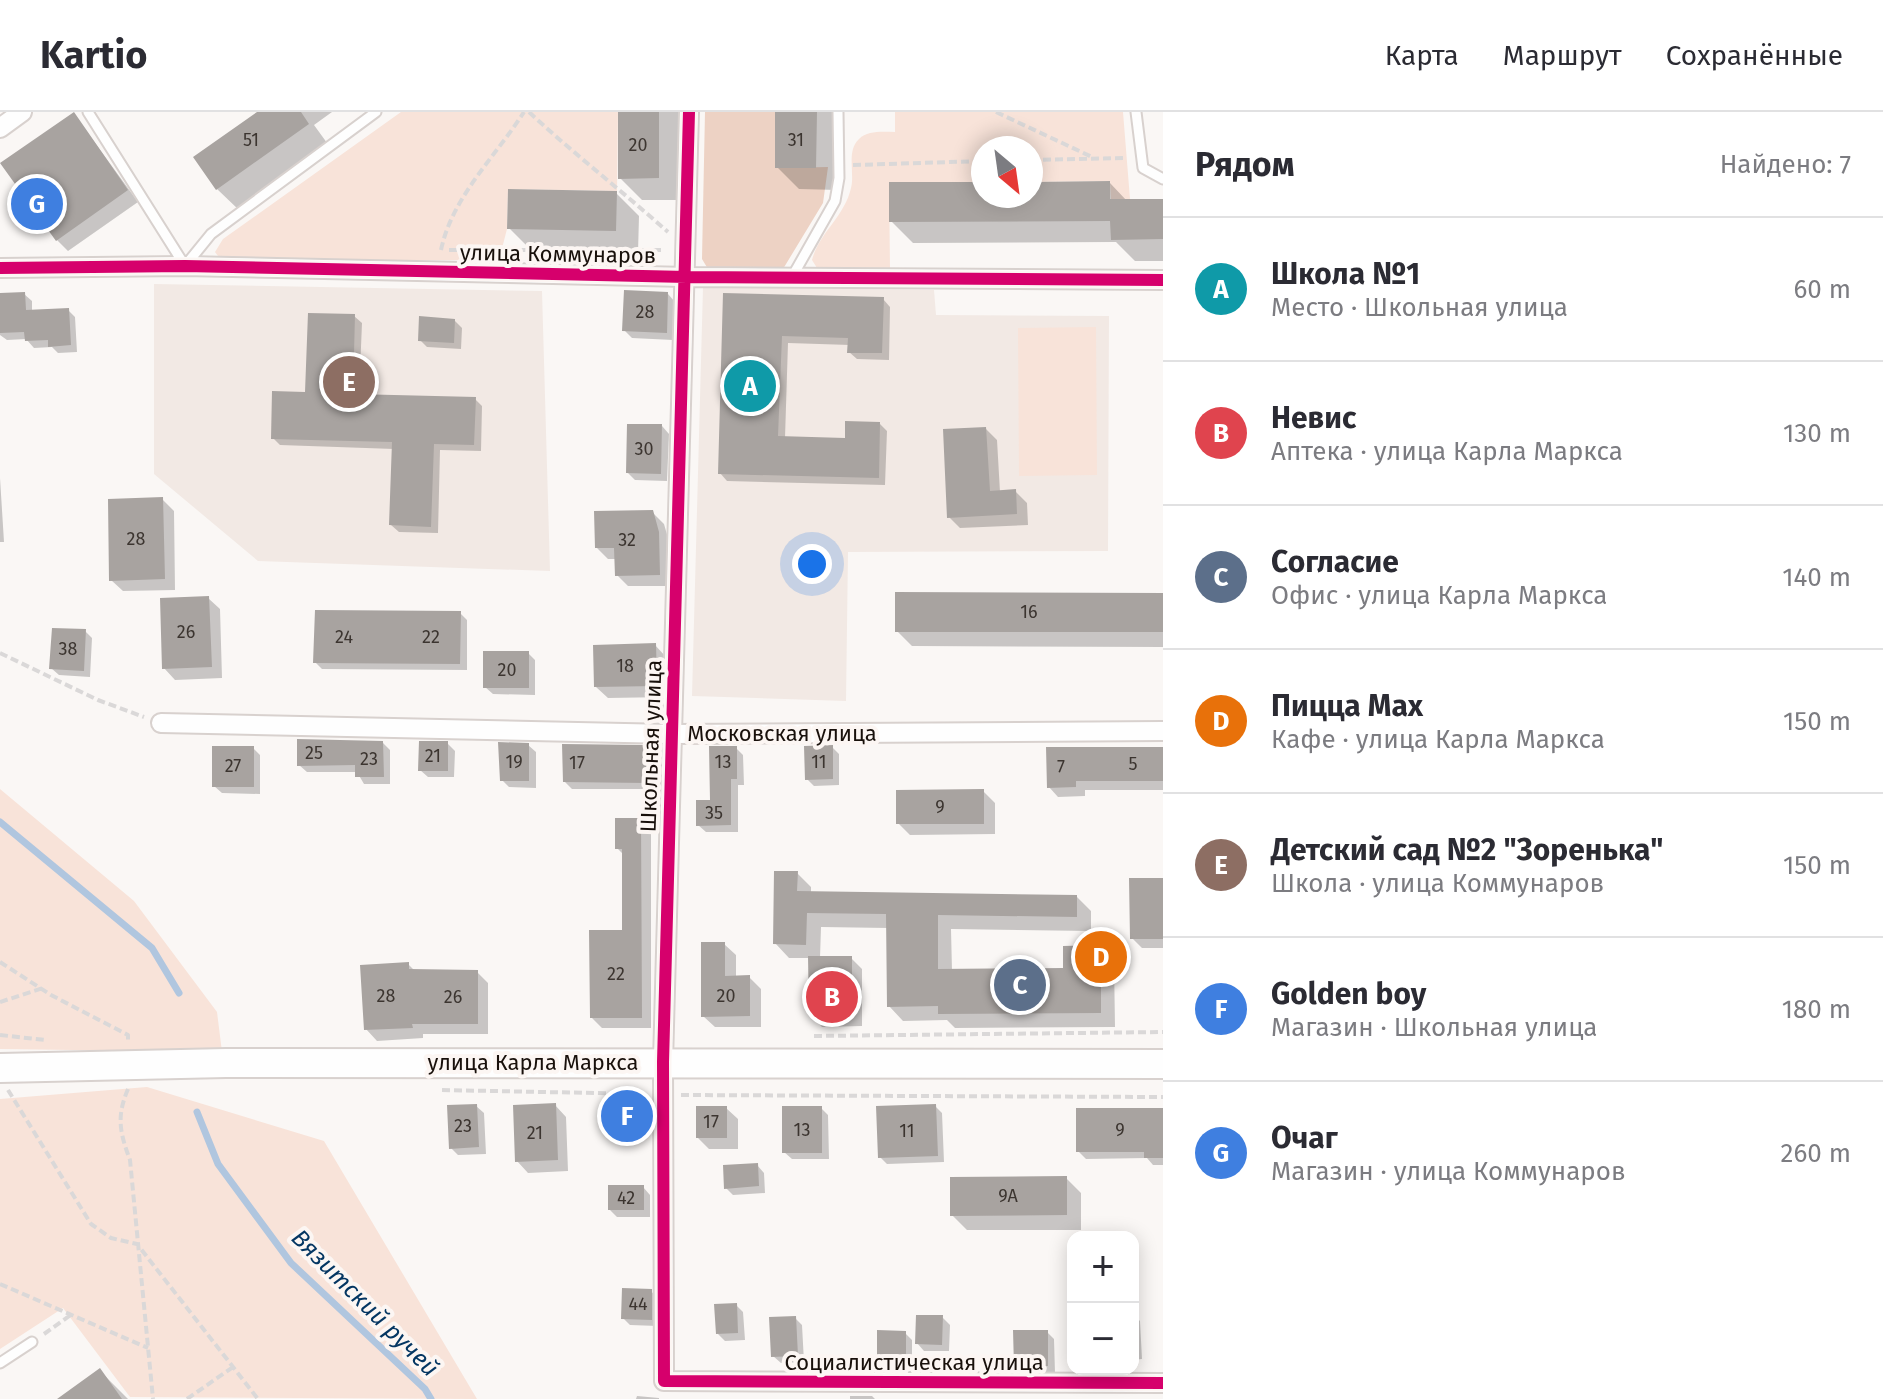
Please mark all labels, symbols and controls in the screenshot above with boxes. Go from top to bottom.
text: Kartio [40,32,147,78]
text: Карта [1385,39,1459,72]
text: Маршрут [1503,39,1622,72]
text: Сохранённые [1666,39,1843,72]
house number: 51 [243,129,259,151]
house number: 31 [788,129,804,151]
house number: 20 [629,134,647,156]
north arrow [971,136,1043,208]
text: Рядом [1195,144,1294,185]
text: Найдено: 7 [1720,149,1851,180]
pin: G [11,174,63,234]
street label: улица Коммунаров [460,239,656,269]
text: Школа №1 [1271,256,1420,292]
text: A [1213,274,1229,305]
text: 60 m [1793,274,1851,305]
text: Место · Школьная улица [1271,292,1568,323]
house number: 28 [636,301,654,323]
pin: E [323,352,375,412]
pin: A [724,356,776,416]
text: Невис [1271,400,1356,436]
text: B [1213,418,1229,449]
text: 130 m [1783,418,1851,449]
text: Аптека · улица Карла Маркса [1271,436,1623,467]
house number: 30 [634,438,654,460]
house number: 28 [127,528,145,550]
house number: 32 [618,529,636,551]
your location [792,544,832,584]
text: Согласие [1271,544,1399,580]
text: C [1214,562,1228,593]
text: 140 m [1782,562,1851,593]
text: Офис · улица Карла Маркса [1271,580,1607,611]
house number: 16 [1020,601,1038,623]
house number: 26 [177,621,195,643]
house number: 24 [335,626,353,648]
house number: 22 [422,626,440,648]
house number: 38 [59,638,78,660]
house number: 18 [616,655,634,677]
house number: 20 [498,659,516,681]
street label: Школьная улица [634,659,668,833]
text: Пицца Max [1271,688,1423,724]
text: D [1213,706,1229,737]
text: 150 m [1783,706,1851,737]
street label: Московская улица [687,720,877,747]
text: Кафе · улица Карла Маркса [1271,724,1605,755]
house number: 25 [305,742,323,764]
house number: 21 [425,745,441,767]
house number: 23 [360,748,378,770]
house number: 19 [505,751,523,773]
house number: 13 [715,751,731,773]
house number: 11 [811,751,827,773]
house number: 17 [569,752,585,774]
house number: 5 [1128,753,1138,775]
house number: 27 [225,755,241,777]
house number: 7 [1057,756,1065,778]
house number: 9 [935,796,945,818]
house number: 35 [705,802,723,824]
text: Детский сад №2 "Зоренька" [1271,832,1663,868]
text: E [1214,850,1228,881]
text: 150 m [1783,850,1851,881]
text: Школа · улица Коммунаров [1271,868,1604,899]
pin: D [1075,927,1127,987]
pin: C [994,955,1046,1015]
house number: 22 [607,963,625,985]
pin: B [806,967,858,1027]
text: Golden boy [1271,976,1426,1012]
house number: 28 [377,985,395,1007]
house number: 20 [717,985,735,1007]
house number: 26 [444,986,462,1008]
text: F [1215,994,1227,1025]
text: 180 m [1782,994,1851,1025]
text: Магазин · Школьная улица [1271,1012,1598,1043]
street label: улица Карла Маркса [428,1049,638,1076]
pin: F [601,1086,653,1146]
house number: 17 [703,1111,719,1133]
house number: 23 [454,1115,472,1137]
house number: 13 [794,1119,810,1141]
house number: 9 [1115,1119,1125,1141]
house number: 11 [899,1120,915,1142]
text: Очаг [1271,1120,1338,1156]
house number: 21 [527,1122,543,1144]
text: G [1213,1138,1229,1169]
text: 260 m [1781,1138,1851,1169]
text: Магазин · улица Коммунаров [1271,1156,1626,1187]
house number: 9А [998,1185,1018,1207]
house number: 42 [617,1187,635,1209]
water label: Вязитский ручей [286,1224,444,1382]
map controls [1067,1231,1139,1375]
button: + [1067,1231,1139,1303]
house number: 44 [628,1293,648,1315]
button: − [1067,1303,1139,1375]
street label: Социалистическая улица [784,1349,1044,1376]

